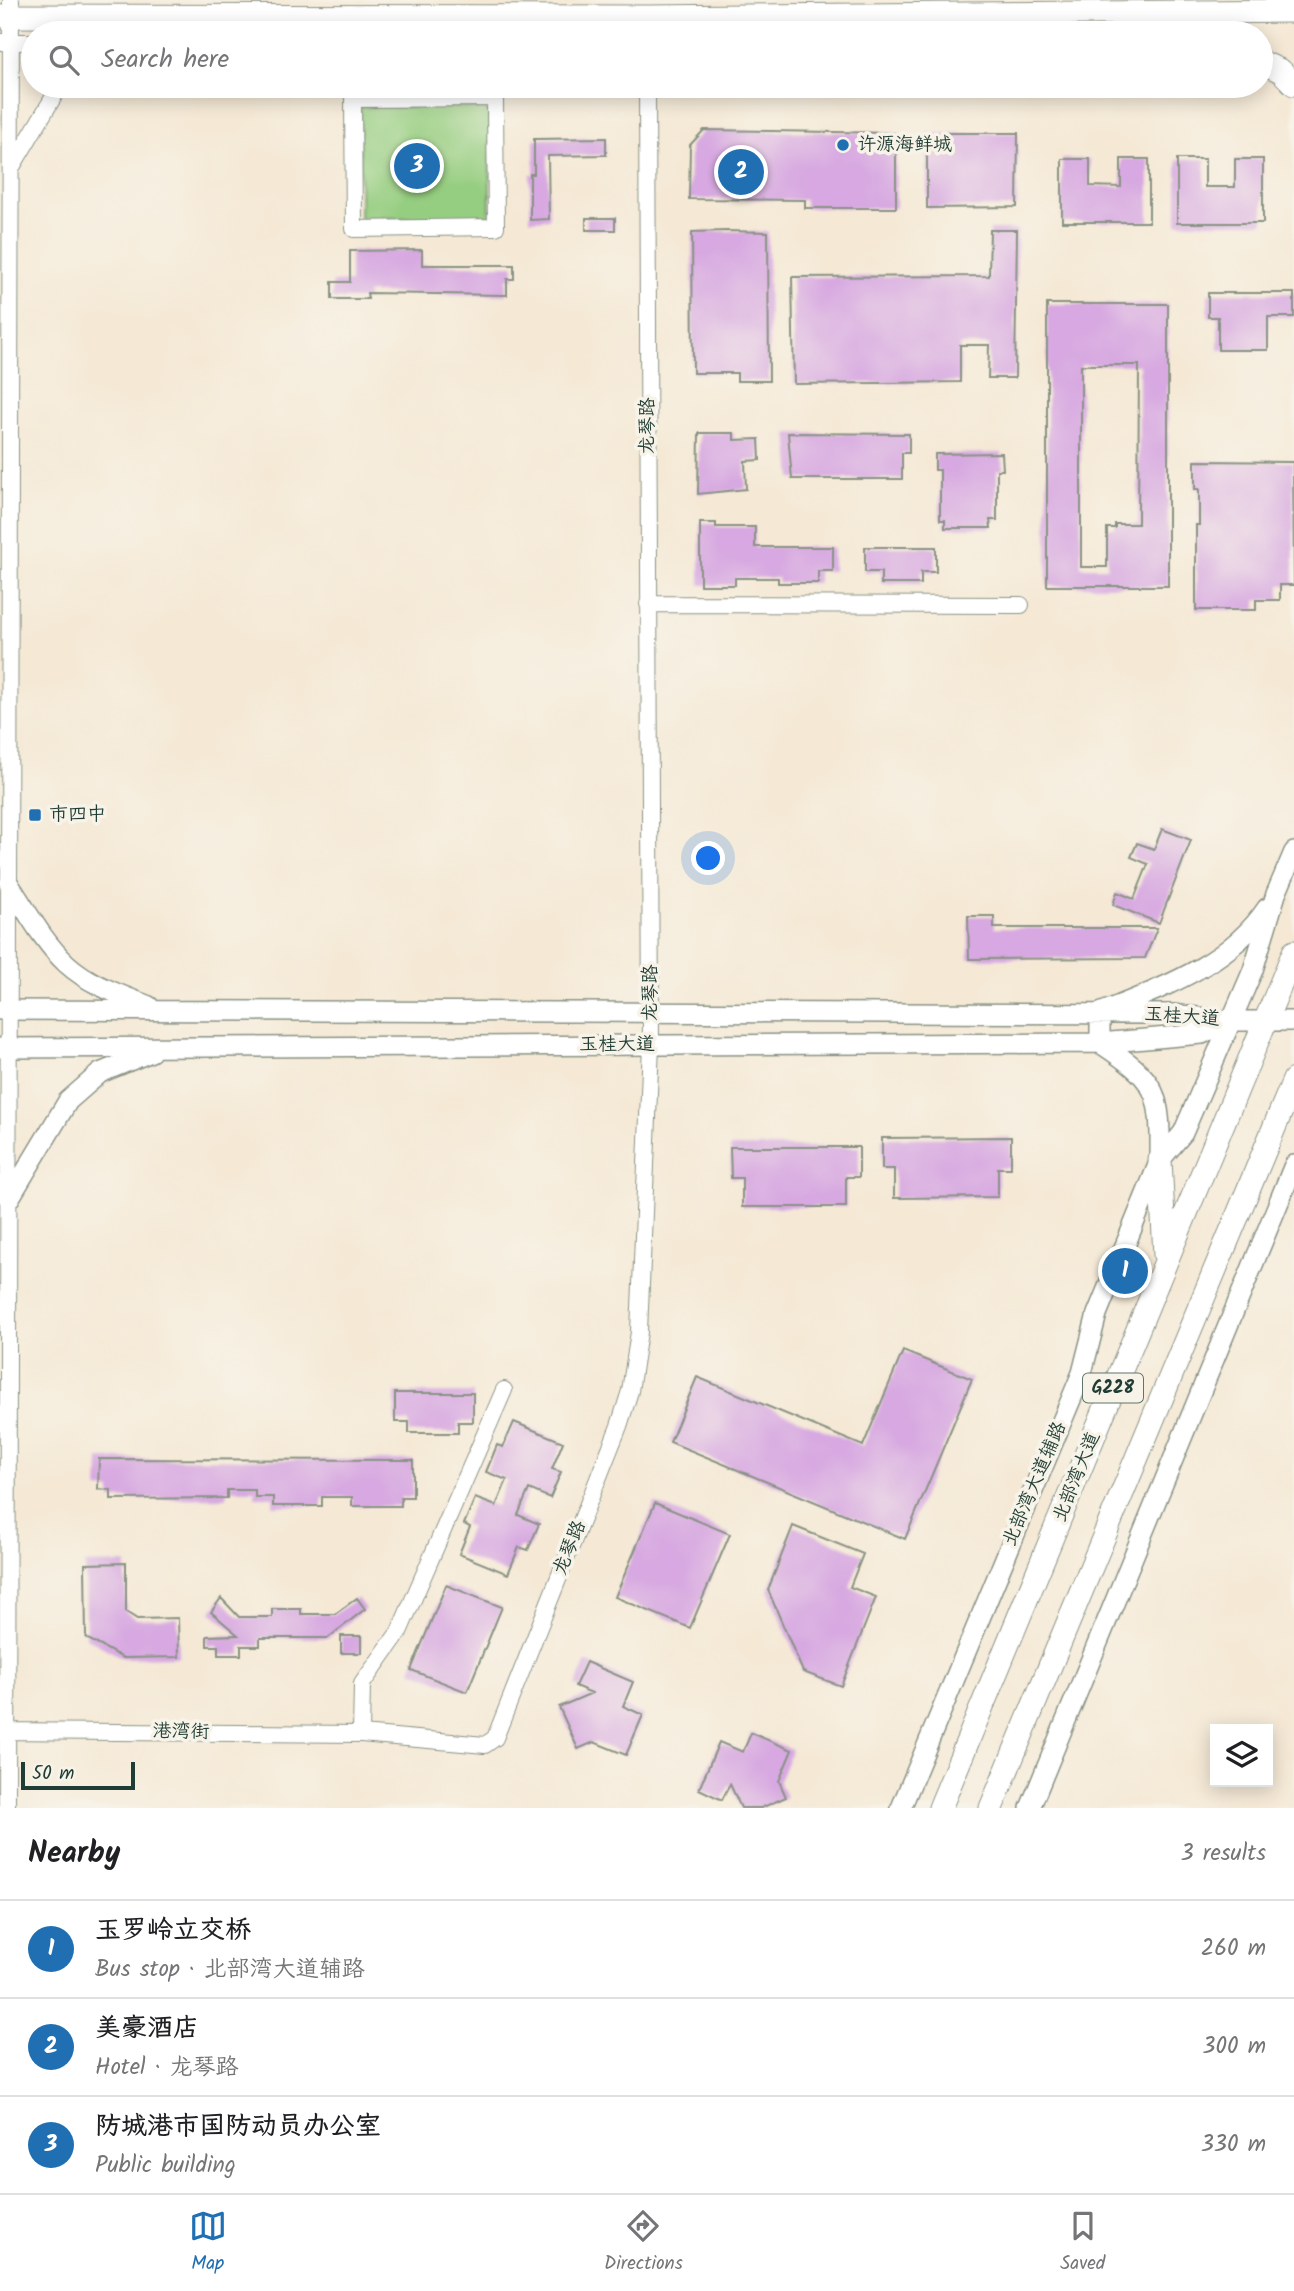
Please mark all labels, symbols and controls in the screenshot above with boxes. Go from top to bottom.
search box [21,21,1273,98]
text: Search here [101,39,229,81]
icon: search [45,41,83,79]
place label: 许源海鲜城 [857,130,952,160]
marker: 许源海鲜城 [835,137,851,153]
pin: 3 [394,140,440,192]
pin: 2 [718,146,764,198]
street label: 龙琴路 [633,397,663,455]
place label: 市四中 [49,800,106,830]
marker: 市四中 [27,807,43,823]
your location [691,841,725,875]
street label: 龙琴路 [636,964,666,1022]
street label: 玉桂大道 [1143,999,1221,1035]
street label: 玉桂大道 [579,1030,655,1060]
pin: 1 [1102,1245,1148,1297]
road number: G228 [1083,1373,1143,1402]
street label: 北部湾大道辅路 [995,1417,1075,1551]
street label: 北部湾大道 [1045,1427,1109,1527]
street label: 龙琴路 [545,1516,595,1580]
street label: 港湾街 [152,1717,210,1747]
map controls [1210,1724,1273,1787]
button: layers [1210,1724,1273,1787]
scale bar [21,1759,135,1791]
text: 50 m [32,1759,74,1789]
text: Nearby [28,1830,120,1878]
text: 3 results [1180,1836,1266,1872]
text: 玉罗岭立交桥 [95,1910,251,1952]
text: 1 [48,1931,54,1967]
text: 260 m [1201,1931,1266,1967]
text: Bus stop · 北部湾大道辅路 [95,1952,365,1988]
text: 美豪酒店 [95,2008,199,2050]
text: 2 [44,2029,58,2065]
text: 300 m [1202,2029,1266,2065]
text: Hotel · 龙琴路 [95,2050,239,2086]
text: 防城港市国防动员办公室 [95,2106,381,2148]
text: 3 [45,2127,57,2163]
text: 330 m [1201,2127,1266,2163]
text: Public building [95,2148,236,2184]
tab: Map [189,2207,227,2279]
tab: Directions [604,2207,683,2279]
tab: Saved [1060,2207,1105,2279]

